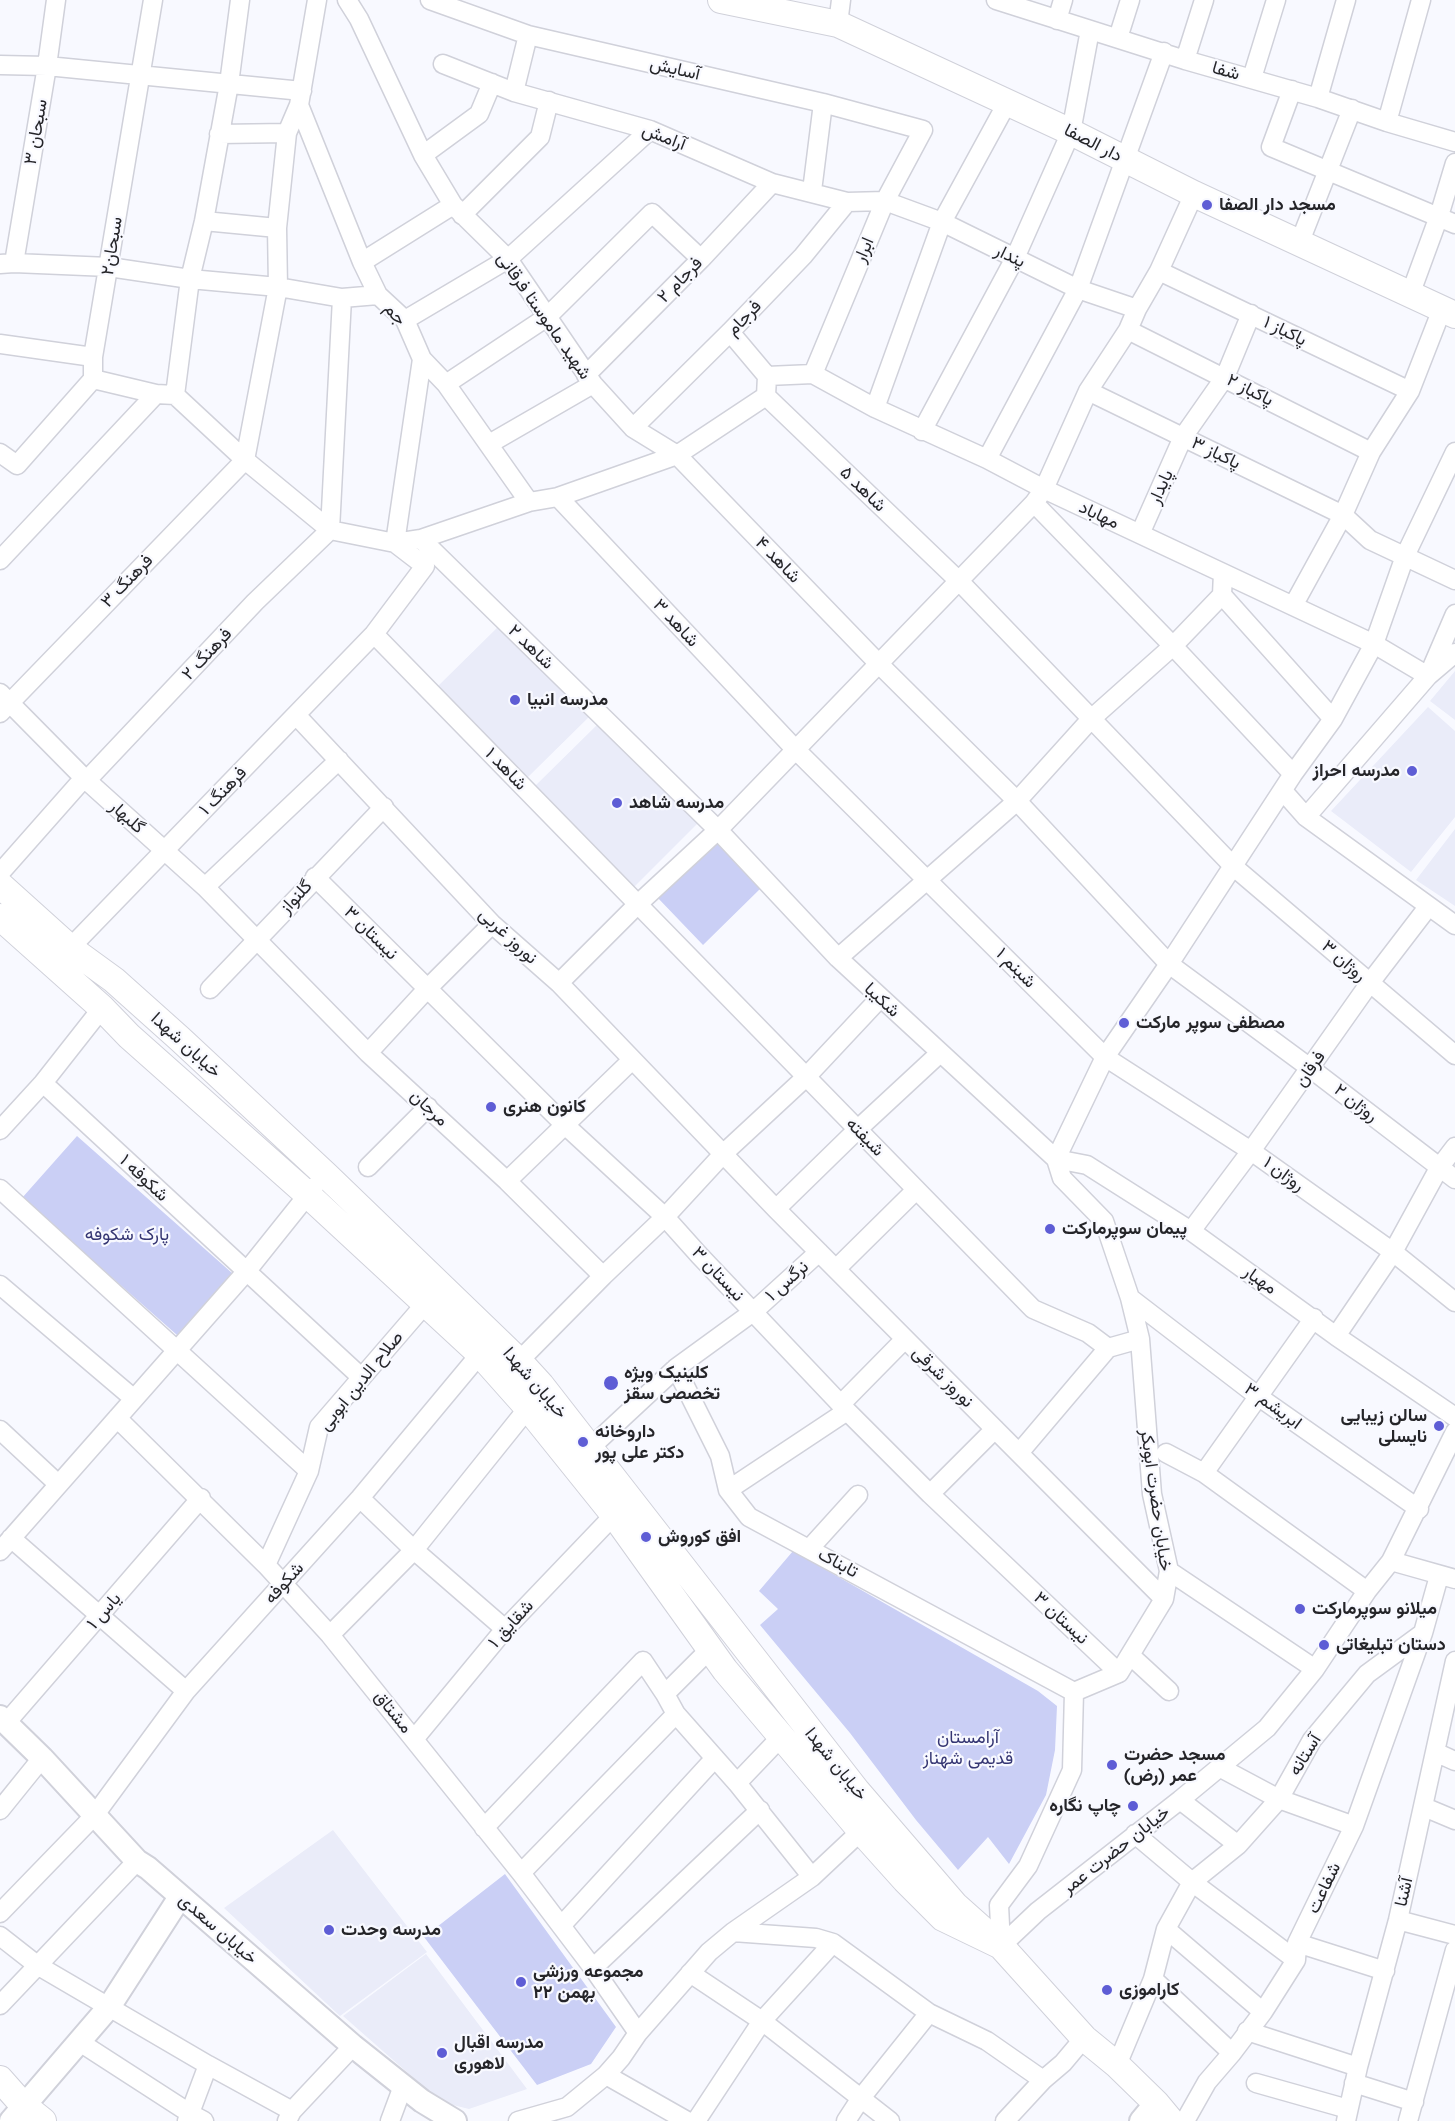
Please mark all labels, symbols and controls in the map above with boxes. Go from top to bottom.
street label: آسایش [648,53,702,85]
street label: شفا [1210,57,1242,85]
street label: سبحان ۳ [20,97,52,167]
street label: آرامش [639,119,689,155]
street label: دار الصفا [1060,119,1126,167]
place label: مسجد دار الصفا [1219,194,1336,216]
marker: مسجد دار الصفا [1200,198,1214,212]
street label: سبحان۲ [97,215,127,277]
street label: ابرار [849,234,879,266]
street label: پندار [991,239,1029,273]
street label: شهید ماموستا فرقانی [492,248,596,384]
street label: فرجام ۲ [653,253,707,307]
street label: فرجام [722,296,766,340]
street label: جم [379,298,411,330]
street label: پاکباز ۱ [1260,311,1310,351]
street label: پاکباز ۲ [1223,369,1277,411]
street label: پاکباز ۳ [1188,432,1244,474]
street label: شاهد ۵ [835,462,891,516]
street label: پایدار [1144,466,1178,508]
street label: مهاباد [1075,496,1123,534]
street label: شاهد ۴ [751,532,805,588]
street label: فرهنگ ۳ [96,550,158,612]
street label: شاهد ۳ [648,595,704,651]
street label: شاهد ۲ [504,620,558,674]
street label: فرهنگ ۲ [177,623,237,685]
place label: مدرسه انبیا [527,689,608,711]
marker: مدرسه انبیا [508,693,522,707]
street label: شاهد ۱ [480,743,532,795]
place label: مدرسه احراز [1312,760,1400,782]
street label: فرهنگ ۱ [195,762,251,820]
marker: مدرسه احراز [1405,764,1419,778]
place label: مدرسه شاهد [629,792,724,814]
street label: گلبهار [105,796,149,838]
marker: مدرسه شاهد [610,796,624,810]
street label: گلنواز [275,876,317,918]
street label: نیستان ۳ [340,902,402,964]
street label: نوروز غربی [474,903,542,969]
street label: روژان ۳ [1317,936,1371,986]
street label: شبنم ۱ [991,943,1041,993]
street label: شکیبا [860,978,904,1022]
street label: خیابان شهدا [146,1008,226,1082]
place label: مصطفی سوپر مارکت [1136,1012,1285,1034]
marker: مصطفی سوپر مارکت [1117,1016,1131,1030]
street label: فرقان [1290,1047,1330,1091]
street label: روژان ۲ [1330,1079,1382,1127]
street label: مرجان [406,1085,452,1131]
place label: کانون هنری [503,1096,586,1118]
marker: کانون هنری [484,1100,498,1114]
street label: شیفته [841,1113,889,1161]
street label: شکوفه ۱ [115,1150,173,1206]
street label: روژان ۱ [1259,1152,1309,1196]
place label: پیمان سوپرمارکت [1062,1218,1187,1240]
marker: پیمان سوپرمارکت [1043,1222,1057,1236]
park label: پارک شکوفه [85,1224,169,1246]
street label: نیستان ۳ [687,1242,749,1306]
street label: نرگس ۱ [761,1256,813,1306]
street label: مهیار [1239,1261,1281,1299]
street label: صلاح الدین ابوبی [314,1327,408,1435]
street label: نوروز شرقی [908,1342,978,1412]
street label: خیابان شهدا [498,1343,572,1423]
place label: کلینیک ویژه تخصصی سقز [624,1362,720,1404]
marker: کلینیک ویژه تخصصی سقز [602,1374,620,1392]
street label: ابریشم ۳ [1240,1378,1306,1434]
place label: سالن زیبایی نایسلی [1340,1405,1427,1448]
marker: سالن زیبایی نایسلی [1432,1419,1446,1433]
place label: داروخانه دکتر علی پور [595,1421,684,1464]
street label: خیابان حضرت ابوبکر [1135,1428,1177,1572]
marker: داروخانه دکتر علی پور [576,1435,590,1449]
place label: افق کوروش [658,1526,741,1548]
marker: افق کوروش [639,1530,653,1544]
street label: تابناک [814,1543,862,1583]
street label: شکوفه [260,1558,308,1608]
street label: نیستان ۳ [1029,1587,1093,1649]
street label: یاس ۱ [82,1588,126,1634]
street label: شقایق ۱ [484,1595,538,1653]
place label: میلانو سوپرمارکت [1312,1598,1437,1620]
marker: میلانو سوپرمارکت [1293,1602,1307,1616]
place label: دستان تبلیغاتی [1336,1634,1446,1656]
marker: دستان تبلیغاتی [1317,1638,1331,1652]
street label: مشتاق [369,1686,417,1738]
street label: خیابان شهدا [800,1723,872,1805]
park label: آرامستان قدیمی شهناز [923,1727,1013,1770]
street label: آستانه [1284,1730,1326,1780]
place label: مسجد حضرت عمر (رض) [1124,1744,1226,1786]
marker: مسجد حضرت عمر (رض) [1105,1758,1119,1772]
place label: چاپ نگاره [1049,1795,1121,1817]
marker: چاپ نگاره [1126,1799,1140,1813]
street label: خیابان حضرت عمر [1058,1801,1174,1899]
street label: شفاعت [1302,1859,1346,1917]
street label: آشنا [1390,1875,1418,1909]
street label: خیابان سعدی [174,1889,262,1969]
place label: مدرسه وحدت [341,1919,441,1941]
marker: مدرسه وحدت [322,1923,336,1937]
place label: مجموعه ورزشی ۲۲ بهمن [533,1961,644,2004]
marker: مجموعه ورزشی ۲۲ بهمن [514,1975,528,1989]
place label: کاراموزی [1119,1979,1179,2001]
marker: کاراموزی [1100,1983,1114,1997]
place label: مدرسه اقبال لاهوری [454,2032,544,2074]
marker: مدرسه اقبال لاهوری [435,2046,449,2060]

